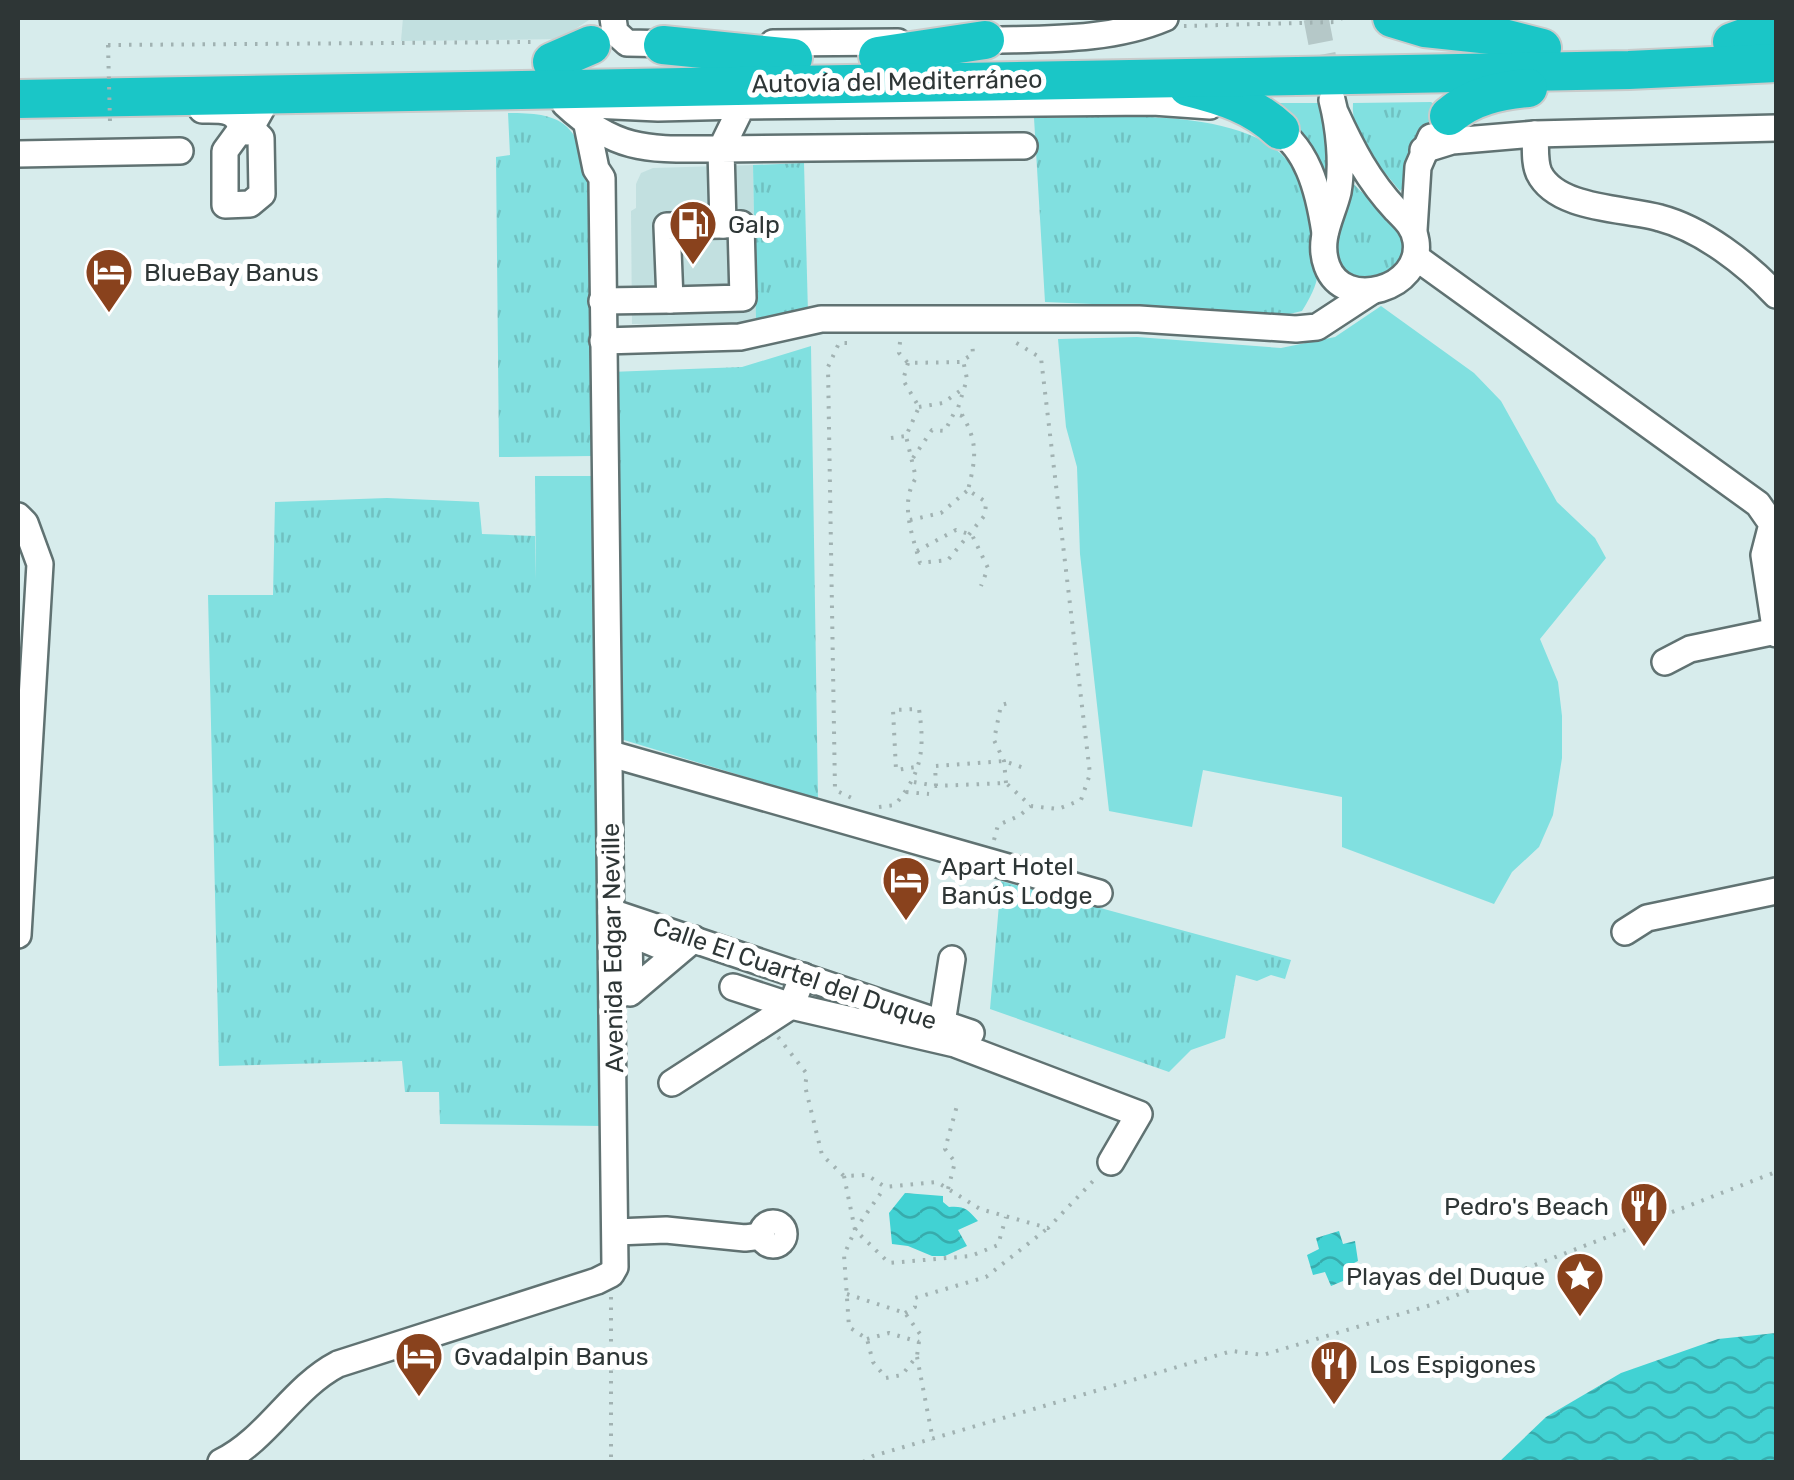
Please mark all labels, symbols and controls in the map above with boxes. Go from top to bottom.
street label: Autovía del Mediterráneo [751,64,1043,99]
fuel station icon: Galp [667,198,719,266]
place label: Galp [728,210,780,239]
hotel icon: BlueBay Banus [83,246,135,314]
place label: BlueBay Banus [144,258,319,287]
street label: Avenida Edgar Neville [596,823,629,1073]
place label: Apart Hotel Banús Lodge [941,852,1093,910]
hotel icon: Apart Hotel Banús Lodge [880,854,932,922]
street label: Calle El Cuartel del Duque [649,911,941,1036]
restaurant icon: Pedro's Beach [1618,1180,1670,1248]
place label: Pedro's Beach [1444,1192,1609,1221]
place icon: Playas del Duque [1554,1250,1606,1318]
place label: Playas del Duque [1346,1262,1545,1291]
hotel icon: Gvadalpin Banus [393,1330,445,1398]
restaurant icon: Los Espigones [1308,1338,1360,1406]
place label: Gvadalpin Banus [454,1342,649,1371]
place label: Los Espigones [1369,1350,1536,1379]

